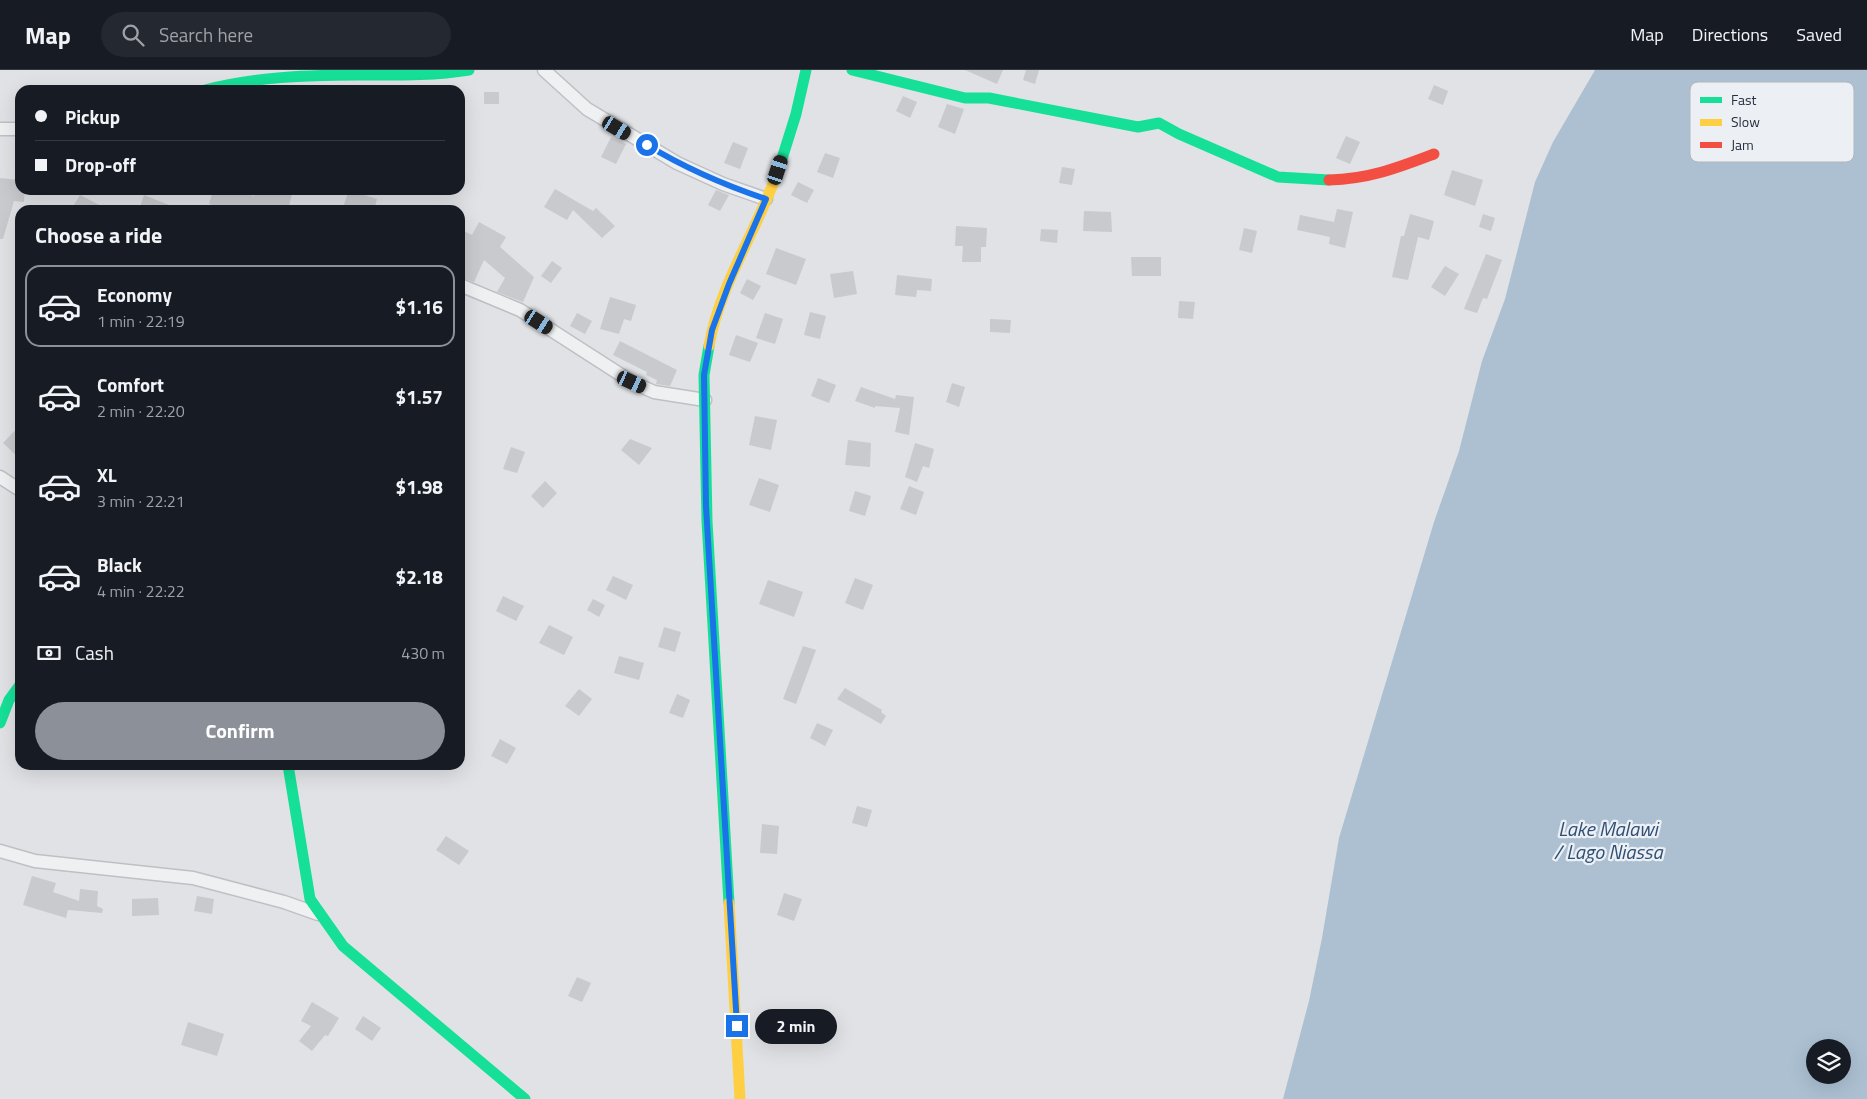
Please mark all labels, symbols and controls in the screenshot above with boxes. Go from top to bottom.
search box [101,12,451,57]
text: Map [25,17,71,53]
text: Search here [159,20,253,49]
icon: search [119,21,147,49]
text: Map [1630,21,1664,48]
text: Directions [1692,21,1768,48]
text: Saved [1796,21,1842,48]
legend [1690,82,1854,162]
text: Fast [1731,89,1756,110]
text: Pickup [65,102,120,131]
text: Slow [1731,111,1760,132]
car [600,114,633,142]
route start [636,134,658,156]
text: Jam [1731,134,1754,155]
text: Drop-off [65,150,136,179]
car [766,153,789,187]
text: Choose a ride [35,218,162,252]
text: Economy [97,280,172,309]
icon: car [37,284,82,329]
text: $1.16 [396,292,443,321]
car [522,308,555,336]
text: 1 min · 22:19 [97,309,185,333]
car [615,369,648,395]
text: Comfort [97,370,164,399]
icon: car [37,374,82,419]
text: $1.57 [396,382,443,411]
text: 2 min · 22:20 [97,399,185,423]
text: XL [97,460,117,489]
icon: car [37,464,82,509]
text: $1.98 [396,472,443,501]
text: 3 min · 22:21 [97,489,185,513]
text: Black [97,550,142,579]
icon: car [37,554,82,599]
text: $2.18 [396,562,443,591]
text: 4 min · 22:22 [97,579,185,603]
text: Cash [75,638,114,667]
icon: cash [35,639,63,667]
text: 430 m [401,641,445,665]
button: Confirm [35,702,445,760]
water label: Lake Malawi / Lago Niassa [1554,813,1663,867]
callout: 2 min [754,1008,837,1044]
text: 2 min [777,1014,815,1038]
route end [726,1015,748,1037]
map controls [1806,1039,1851,1084]
button: layers [1806,1039,1851,1084]

